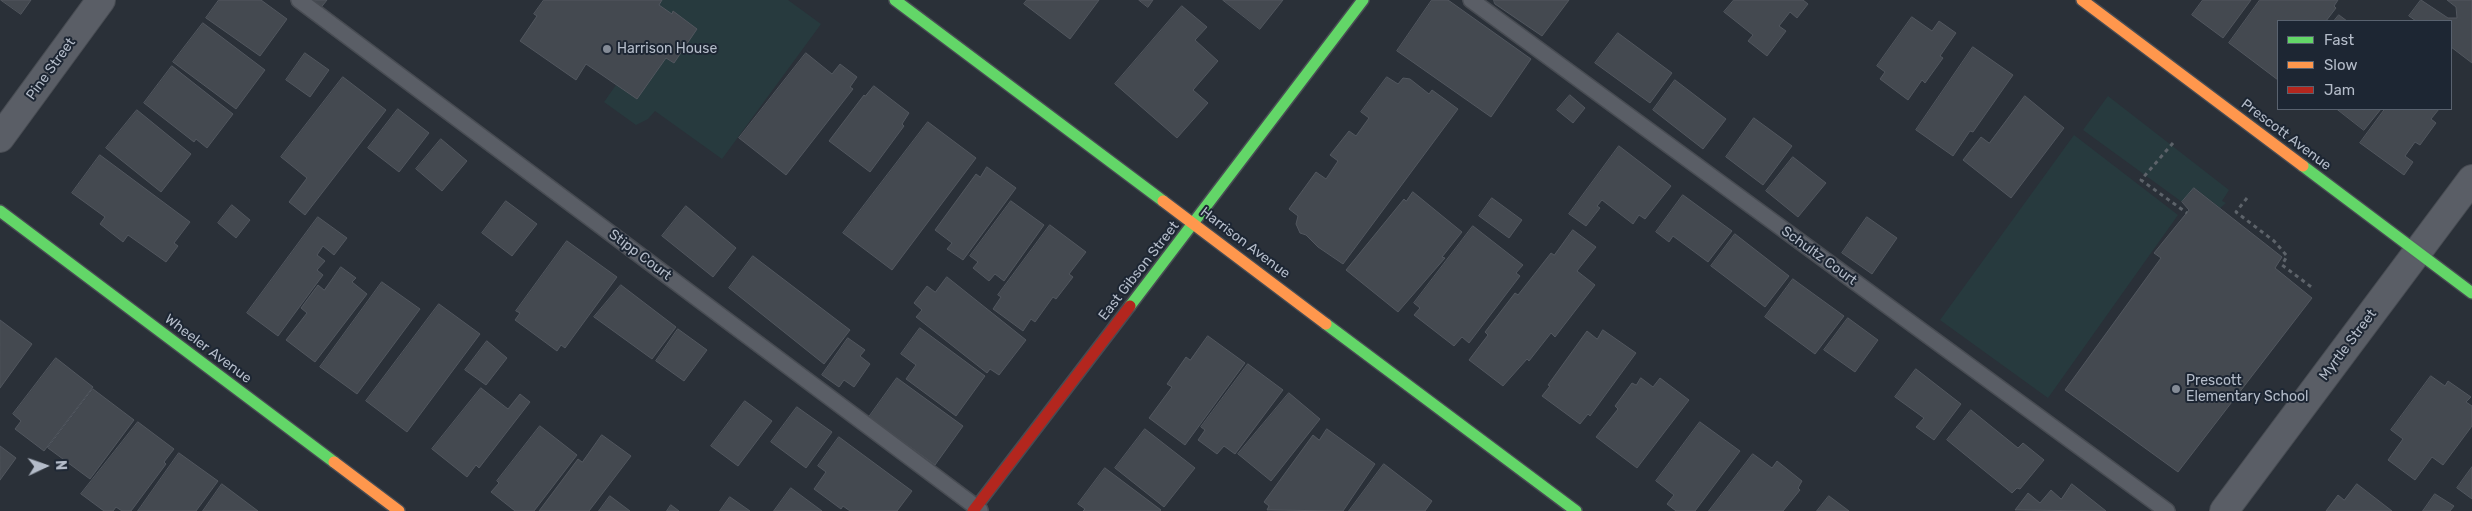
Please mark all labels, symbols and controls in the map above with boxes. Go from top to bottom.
legend [2277,20,2452,110]
text: Fast [2324,31,2354,49]
street label: Pine Street [23,35,79,103]
place label: Harrison House [617,41,717,57]
marker: Harrison House [601,43,613,55]
text: Slow [2324,56,2357,74]
text: Jam [2324,81,2355,99]
street label: Prescott Avenue [2238,96,2334,174]
street label: Harrison Avenue [1197,204,1293,282]
street label: East Gibson Street [1095,218,1183,324]
street label: Schultz Court [1778,223,1860,289]
street label: Stipp Court [605,226,675,284]
street label: Myrtle Street [2316,306,2380,384]
street label: Wheeler Avenue [161,311,255,387]
place label: Prescott Elementary School [2186,373,2309,406]
marker: Prescott Elementary School [2170,383,2182,395]
north arrow [20,441,70,491]
text: N [52,460,69,471]

